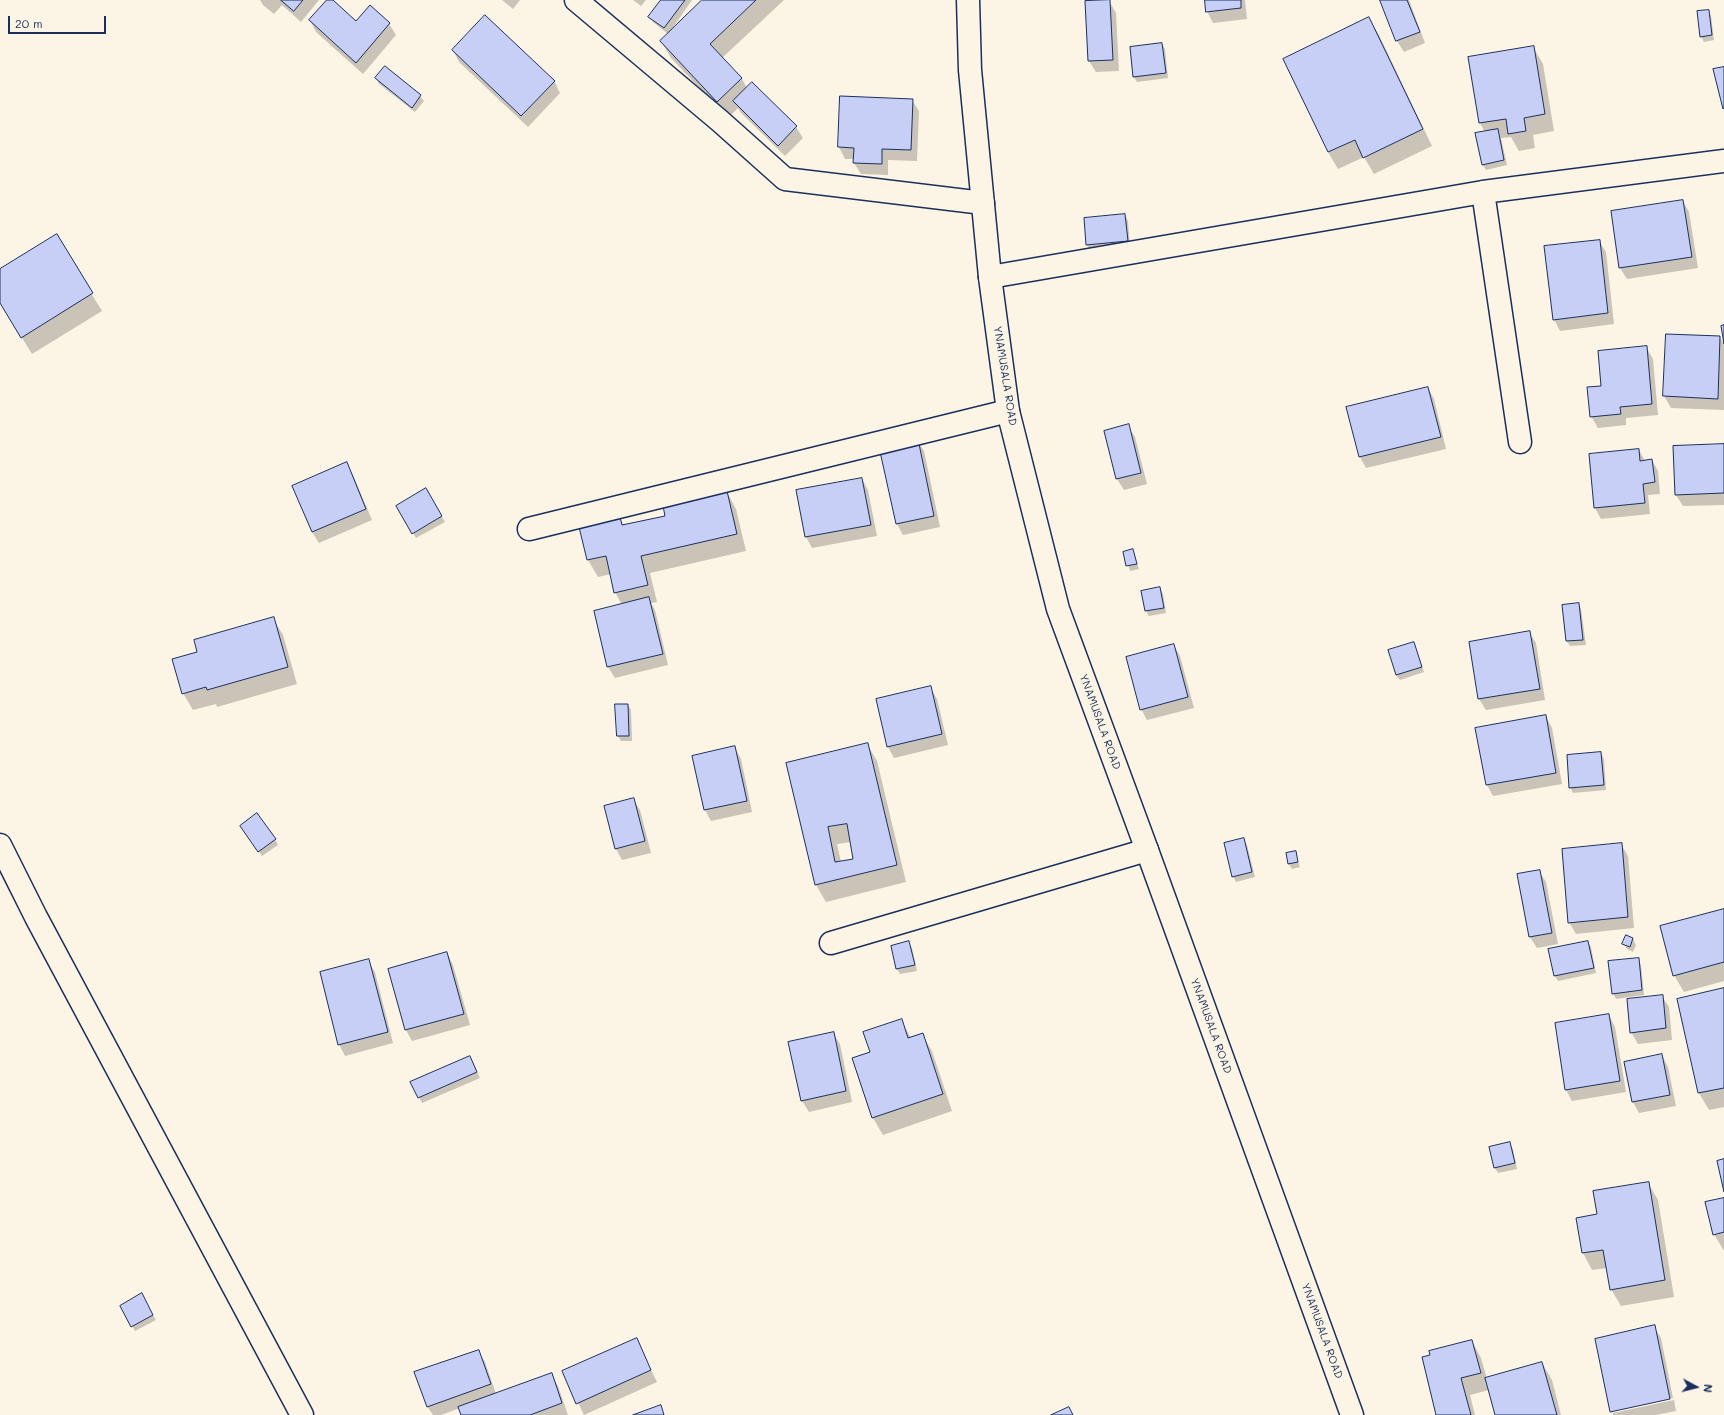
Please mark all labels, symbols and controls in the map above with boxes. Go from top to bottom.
scale bar [10,8,108,34]
text: 20 m [15,15,43,31]
street label: YNAMUSALA ROAD [991,325,1019,427]
street label: YNAMUSALA ROAD [1077,672,1123,772]
street label: YNAMUSALA ROAD [1188,976,1234,1076]
street label: YNAMUSALA ROAD [1299,1281,1345,1381]
north arrow [1676,1367,1716,1407]
text: N [1700,1383,1716,1394]

